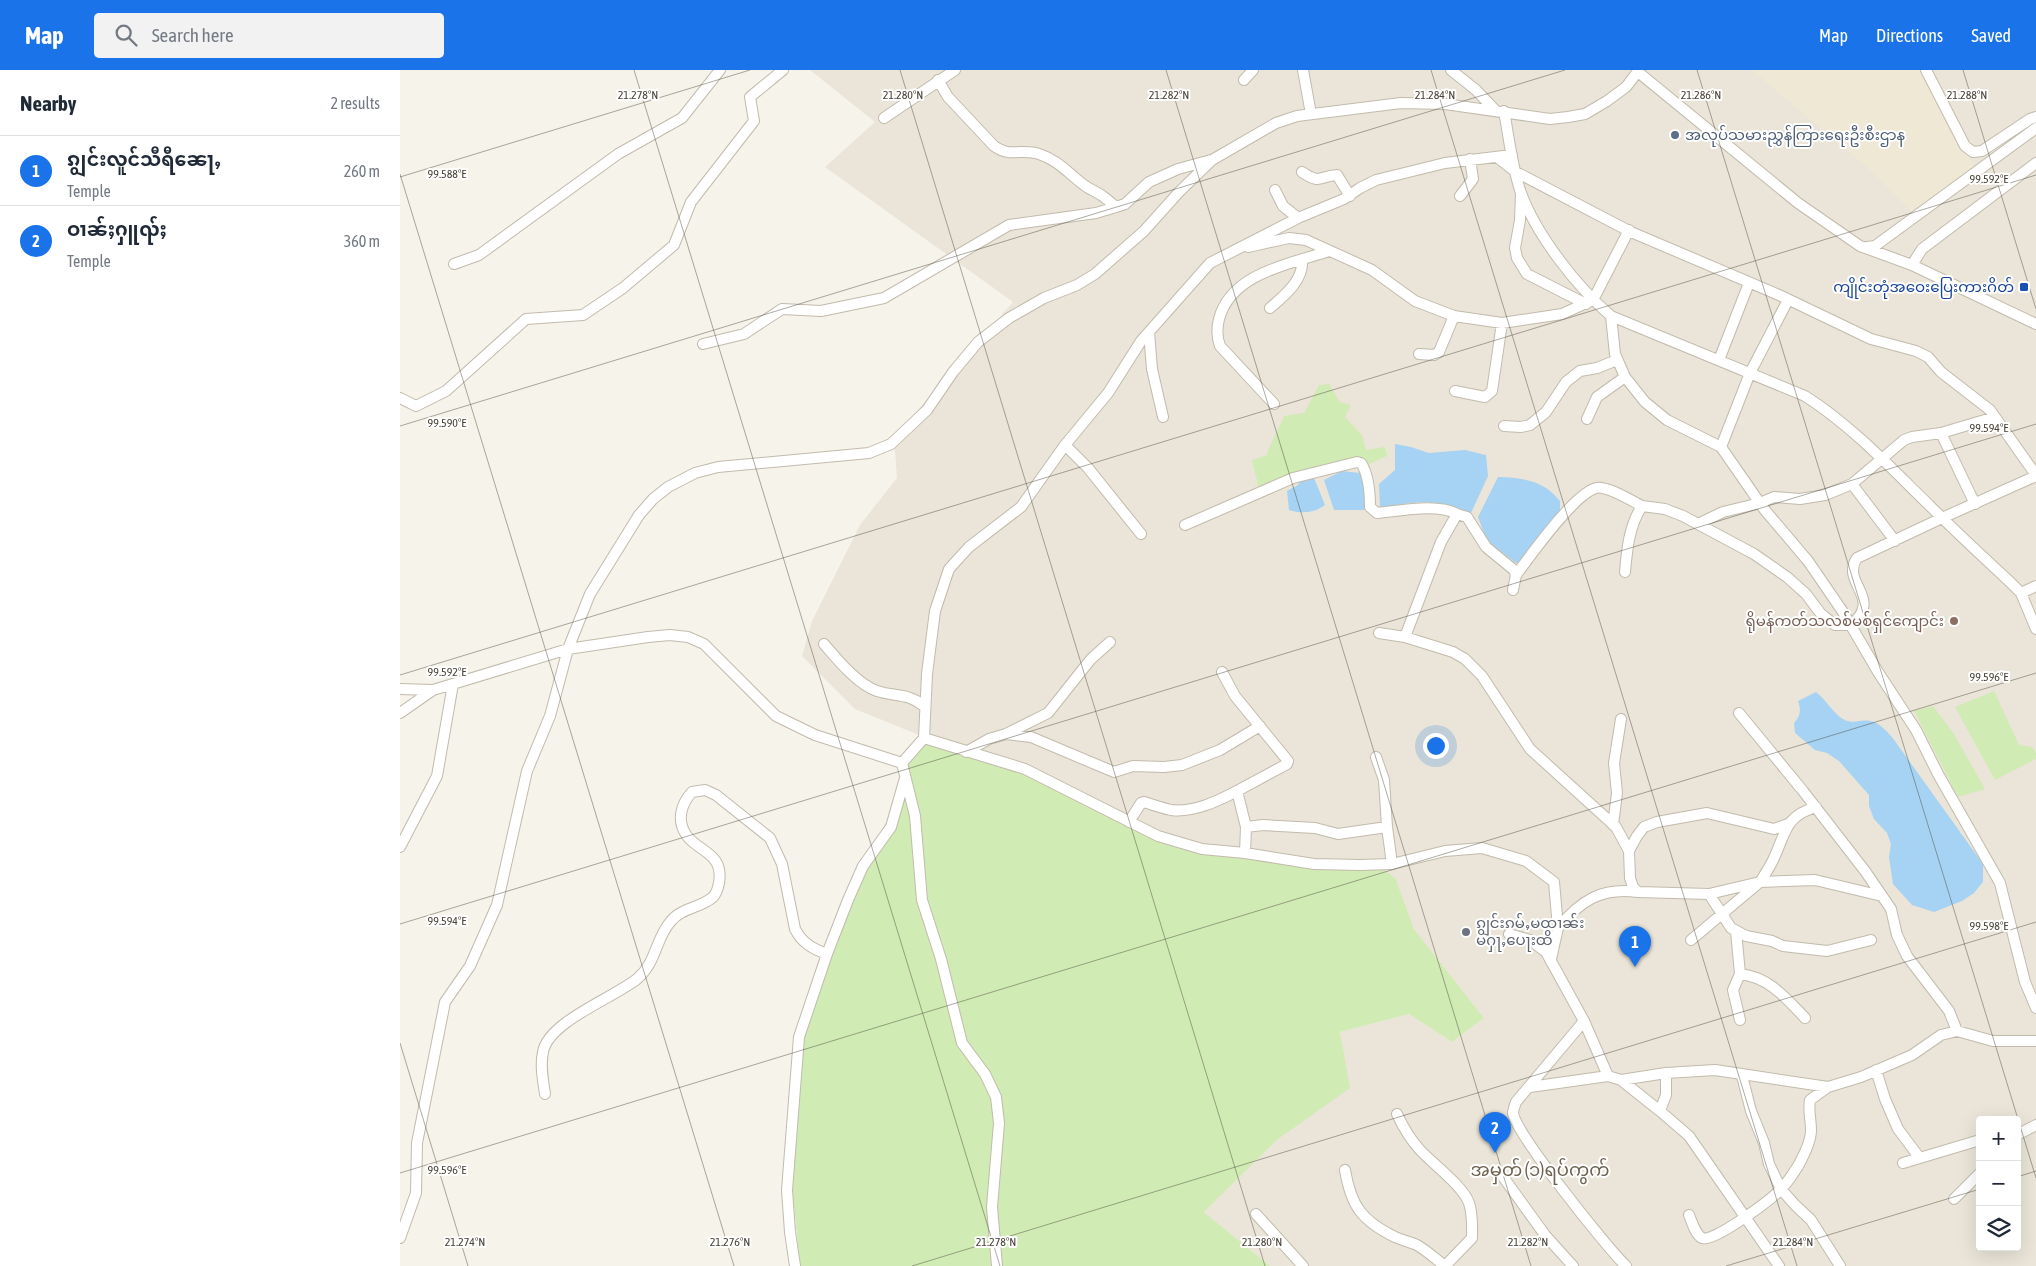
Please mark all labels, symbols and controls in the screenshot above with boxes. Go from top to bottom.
search box [94,13,444,58]
icon: search [112,21,140,49]
text: Map [25,22,64,49]
text: Search here [152,24,234,46]
text: Map [1819,25,1848,46]
text: Directions [1876,25,1943,46]
text: Saved [1971,25,2011,46]
text: 21.278°N [618,88,658,102]
text: 21.280°N [883,88,923,102]
text: 21.282°N [1149,88,1189,102]
text: 21.284°N [1415,88,1455,102]
text: 21.286°N [1681,88,1721,102]
text: 21.288°N [1947,88,1987,102]
text: Nearby [20,91,76,115]
text: 2 results [330,94,380,112]
place label: အလုပ်သမားညွှန်ကြားရေးဦးစီးဌာန [1685,125,1906,147]
marker: အလုပ်သမားညွှန်ကြားရေးဦးစီးဌာန [1669,129,1681,141]
text: ၵျွင်းလူင်သီရီၼေႃႇ [67,148,222,170]
text: 1 [32,162,40,180]
text: 260 m [344,162,380,180]
text: 99.588°E [428,167,466,181]
text: 99.592°E [1970,172,2008,186]
text: Temple [67,182,111,200]
text: ဝၢၼ်ႈႁူၺ်ႈ [67,218,167,240]
text: 2 [32,232,40,250]
text: 360 m [344,232,380,250]
text: Temple [67,252,111,270]
place label: ကျိုင်းတုံအဝေးပြေးကားဂိတ် [1833,277,2014,299]
marker: ကျိုင်းတုံအဝေးပြေးကားဂိတ် [2018,281,2030,293]
text: 99.590°E [428,416,466,430]
text: 99.594°E [1970,421,2008,435]
place label: ရိုမန်ကတ်သလစ်မစ်ရှင်ကျောင်း [1746,611,1944,633]
marker: ရိုမန်ကတ်သလစ်မစ်ရှင်ကျောင်း [1948,615,1960,627]
text: 99.592°E [428,665,466,679]
text: 99.596°E [1970,670,2008,684]
your location [1423,733,1449,759]
place label: ၵျွင်းၵမ်ႇမထၢၼ်း မႁႃႇပေႃးထိ [1476,913,1584,952]
text: 99.594°E [428,914,466,928]
text: 99.598°E [1970,919,2008,933]
marker: ၵျွင်းၵမ်ႇမထၢၼ်း မႁႃႇပေႃးထိ [1460,926,1472,938]
pin: 1 [1619,926,1651,967]
pin: 2 [1479,1112,1511,1153]
map controls [1976,1116,2021,1251]
button: + [1976,1116,2021,1161]
district label: အမှတ် (၁)ရပ်ကွက် [1471,1157,1609,1185]
button: − [1976,1161,2021,1206]
text: 99.596°E [428,1163,466,1177]
button: layers [1976,1206,2021,1251]
text: 21.274°N [445,1235,485,1249]
text: 21.276°N [710,1235,750,1249]
text: 21.278°N [976,1235,1016,1249]
text: 21.280°N [1242,1235,1282,1249]
text: 21.282°N [1508,1235,1548,1249]
text: 21.284°N [1773,1235,1813,1249]

